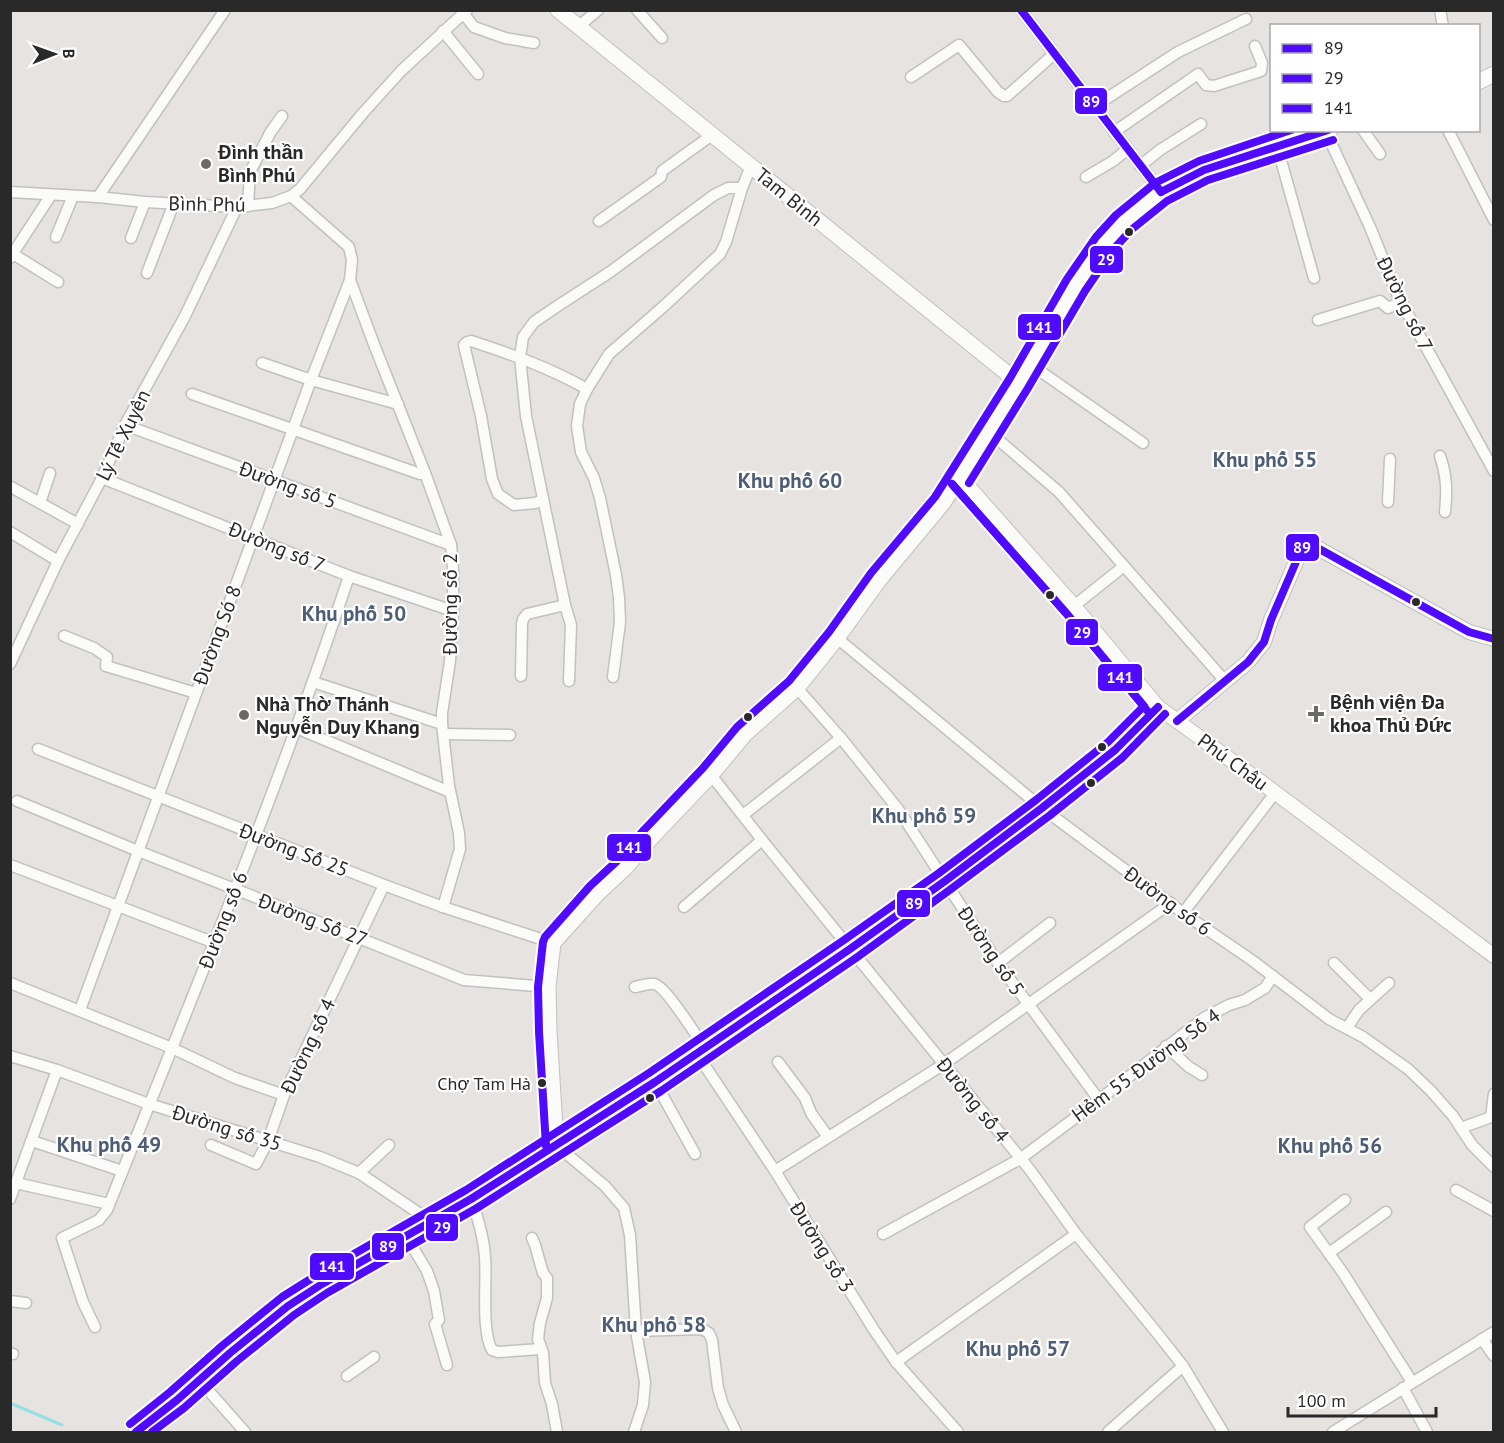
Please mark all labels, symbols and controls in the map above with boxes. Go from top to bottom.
north arrow [24,24,84,84]
legend [1270,24,1480,132]
text: 89 [1324,36,1344,59]
text: B [59,49,79,59]
text: 29 [1324,66,1344,89]
line badge: 89 [1074,87,1108,115]
text: 89 [1082,91,1100,111]
text: 141 [1324,96,1353,119]
place label: Đình thần Bình Phú [217,139,304,188]
marker: Đình thần Bình Phú [199,157,213,171]
street label: Tam Bình [750,162,828,232]
street label: Bình Phú [168,190,246,218]
unlabelled marker [1123,226,1135,238]
line badge: 29 [1089,245,1124,274]
text: 29 [1097,249,1115,269]
street label: Đường số 7 [1371,252,1439,356]
line badge: 141 [1017,313,1062,341]
text: 141 [1025,317,1053,337]
street label: Lý Tế Xuyên [90,385,156,485]
district label: Khu phố 55 [1213,446,1317,473]
street label: Đường số 5 [235,455,340,515]
district label: Khu phố 60 [738,467,842,494]
street label: Đường số 7 [224,515,329,578]
line badge: 89 [1285,533,1320,562]
text: 89 [1293,537,1311,557]
street label: Đường số 2 [437,553,463,656]
street label: Đường Só 8 [187,582,247,689]
unlabelled marker [1044,589,1056,601]
unlabelled marker [1410,596,1422,608]
district label: Khu phố 50 [302,600,406,627]
line badge: 29 [1065,618,1099,646]
text: 29 [1073,622,1091,642]
line badge: 141 [1097,663,1143,692]
text: 141 [1106,667,1134,687]
place label: Bệnh viện Đa khoa Thủ Đức [1330,689,1452,738]
place label: Nhà Thờ Thánh Nguyễn Duy Khang [256,691,420,740]
marker: Bệnh viện Đa khoa Thủ Đức [1307,705,1325,723]
marker: Nhà Thờ Thánh Nguyễn Duy Khang [237,708,251,722]
unlabelled marker [742,711,754,723]
street label: Phú Châu [1192,728,1274,796]
unlabelled marker [1096,741,1108,753]
unlabelled marker [1085,777,1097,789]
district label: Khu phố 59 [872,802,976,829]
street label: Đường Số 25 [235,817,352,883]
line badge: 141 [606,833,652,862]
text: 141 [615,837,643,857]
street label: Đường số 6 [1118,860,1217,942]
street label: Đường số 6 [192,868,253,973]
street label: Đường Số 27 [254,887,371,953]
line badge: 89 [896,889,931,918]
text: 89 [905,893,923,913]
street label: Đường số 5 [951,901,1030,1001]
street label: Đường số 4 [274,994,341,1099]
street label: Hẻm 55 Đường Số 4 [1067,1002,1226,1128]
street label: Đường số 4 [930,1051,1015,1148]
place label: Chợ Tam Hà [437,1072,531,1095]
marker: Chợ Tam Hà [536,1077,548,1089]
unlabelled marker [644,1092,656,1104]
street label: Đường số 35 [168,1099,285,1157]
district label: Khu phố 49 [57,1131,161,1158]
district label: Khu phố 56 [1278,1132,1382,1159]
street label: Đường số 3 [783,1196,860,1297]
line badge: 29 [425,1213,459,1242]
text: 29 [433,1217,451,1237]
line badge: 89 [371,1232,405,1261]
text: 89 [379,1236,397,1256]
line badge: 141 [309,1252,355,1281]
text: 141 [318,1256,346,1276]
district label: Khu phố 58 [602,1311,706,1338]
district label: Khu phố 57 [966,1335,1070,1362]
scale bar [1288,1380,1436,1418]
text: 100 m [1297,1389,1346,1412]

